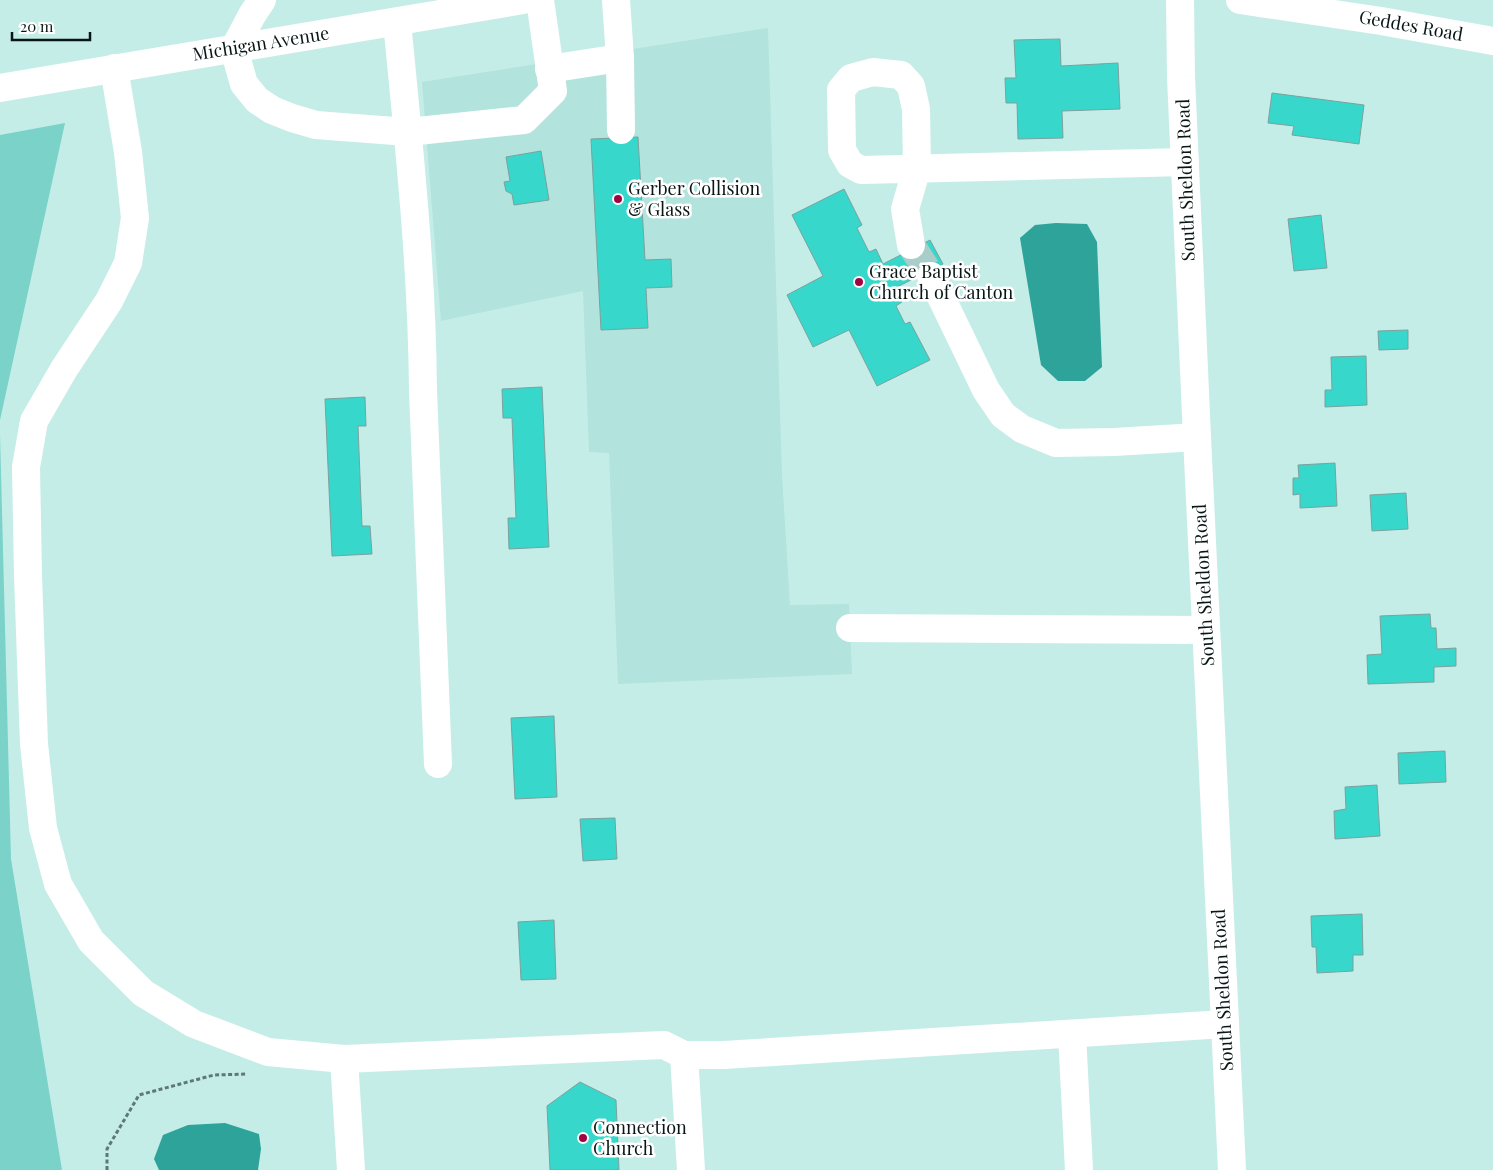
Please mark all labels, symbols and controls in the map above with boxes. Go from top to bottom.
street label: Geddes Road [1357,4,1466,46]
scale bar [12,10,90,42]
text: 20 m [20,16,54,36]
street label: Michigan Avenue [191,20,331,66]
street label: South Sheldon Road [1170,98,1200,262]
place label: Gerber Collision & Glass [628,176,761,221]
marker: Gerber Collision & Glass [612,193,624,205]
place label: Grace Baptist Church of Canton [869,259,1014,304]
marker: Grace Baptist Church of Canton [853,276,865,288]
street label: South Sheldon Road [1187,503,1219,667]
street label: South Sheldon Road [1206,908,1238,1072]
place label: Connection Church [593,1115,687,1160]
marker: Connection Church [577,1132,589,1144]

